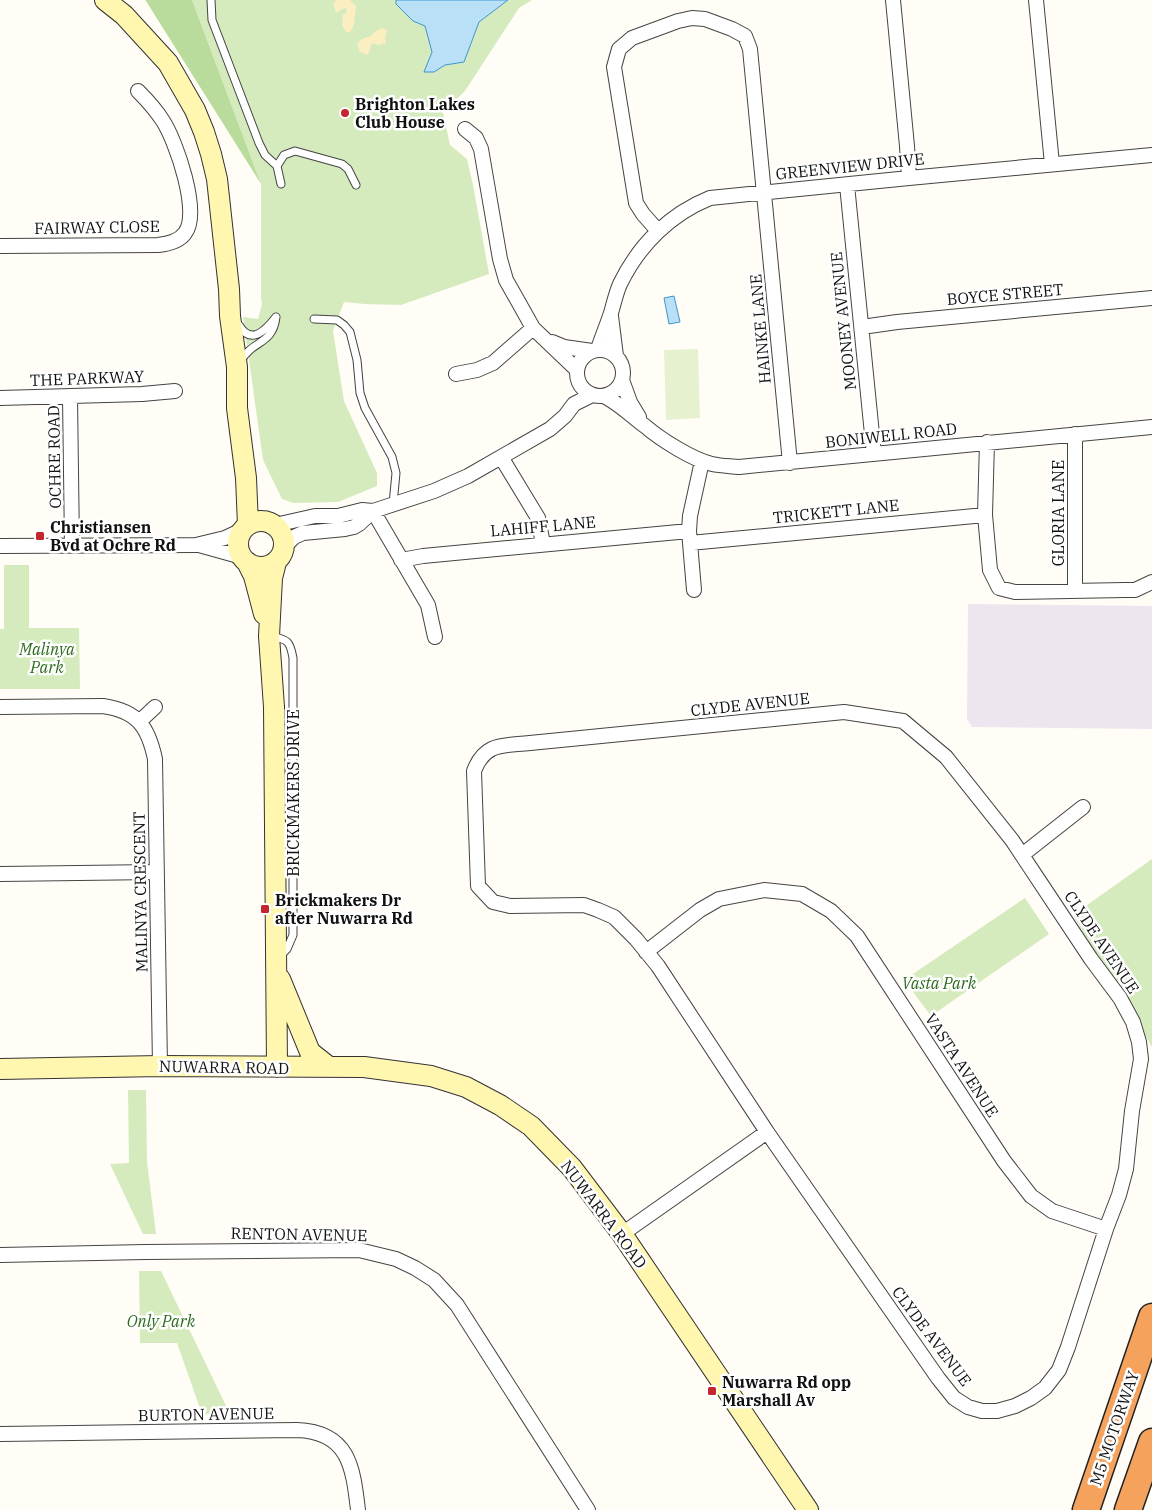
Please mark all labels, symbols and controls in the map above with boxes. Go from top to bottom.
place label: Brighton Lakes Club House [355,94,475,132]
marker: Brighton Lakes Club House [339,107,351,119]
street label: GREENVIEW DRIVE [775,148,925,184]
street label: FAIRWAY CLOSE [34,216,160,238]
street label: MOONEY AVENUE [826,251,860,391]
street label: HAINKE LANE [745,273,775,385]
street label: BOYCE STREET [946,279,1064,309]
street label: THE PARKWAY [29,366,145,390]
street label: OCHRE ROAD [43,405,65,509]
street label: BONIWELL ROAD [824,418,958,452]
street label: GLORIA LANE [1048,460,1068,566]
street label: TRICKETT LANE [772,494,900,528]
street label: LAHIFF LANE [489,511,597,541]
place label: Christiansen Bvd at Ochre Rd [50,517,176,555]
marker: Christiansen Bvd at Ochre Rd [34,530,46,542]
park label: Malinya Park [18,639,75,677]
street label: CLYDE AVENUE [689,688,811,720]
street label: BRICKMAKERS DRIVE [283,709,303,877]
street label: MALINYA CRESCENT [129,811,151,973]
street label: CLYDE AVENUE [1060,887,1144,997]
place label: Brickmakers Dr after Nuwarra Rd [275,890,413,928]
marker: Brickmakers Dr after Nuwarra Rd [259,903,271,915]
park label: Vasta Park [902,973,977,993]
street label: VASTA AVENUE [921,1009,1003,1121]
street label: NUWARRA ROAD [159,1056,289,1078]
street label: NUWARRA ROAD [557,1156,651,1272]
street label: RENTON AVENUE [230,1223,368,1245]
street label: CLYDE AVENUE [888,1282,976,1390]
park label: Only Park [127,1311,196,1331]
street label: M5 MOTORWAY [1085,1368,1143,1488]
place label: Nuwarra Rd opp Marshall Av [722,1372,851,1410]
marker: Nuwarra Rd opp Marshall Av [706,1385,718,1397]
street label: BURTON AVENUE [138,1403,274,1425]

